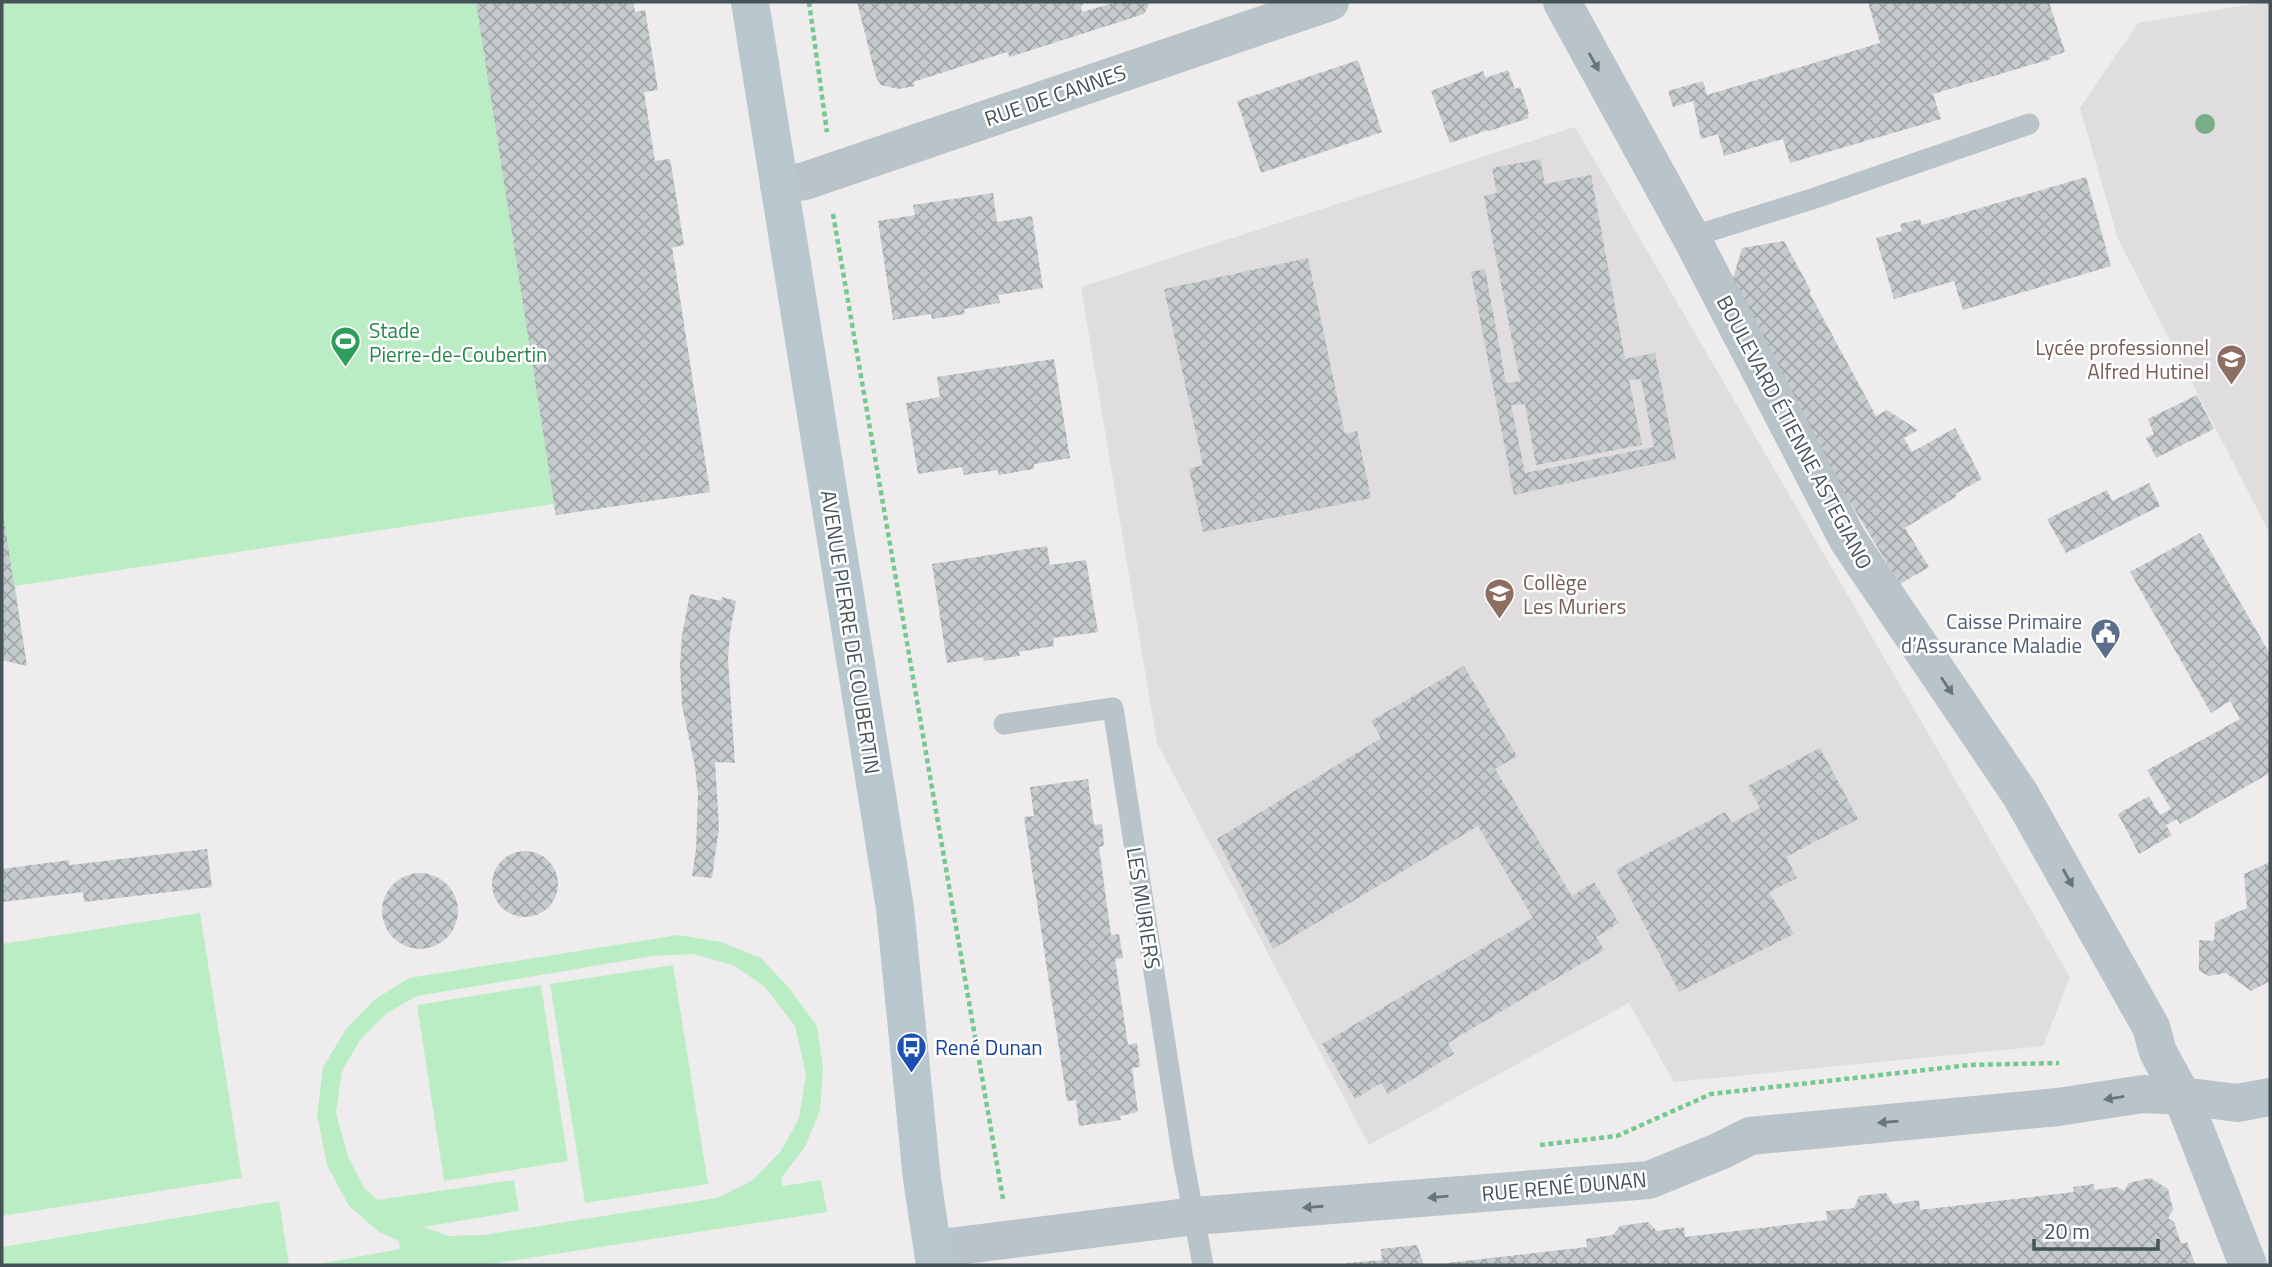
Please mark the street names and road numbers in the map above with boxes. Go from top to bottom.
street label: RUE DE CANNES [980,56,1130,134]
street label: BOULEVARD ÉTIENNE ASTEGIANO [1709,289,1881,575]
street label: AVENUE PIERRE DE COUBERTIN [813,488,889,776]
street label: LES MURIERS [1119,845,1169,971]
street label: RUE RENÉ DUNAN [1480,1163,1648,1209]

